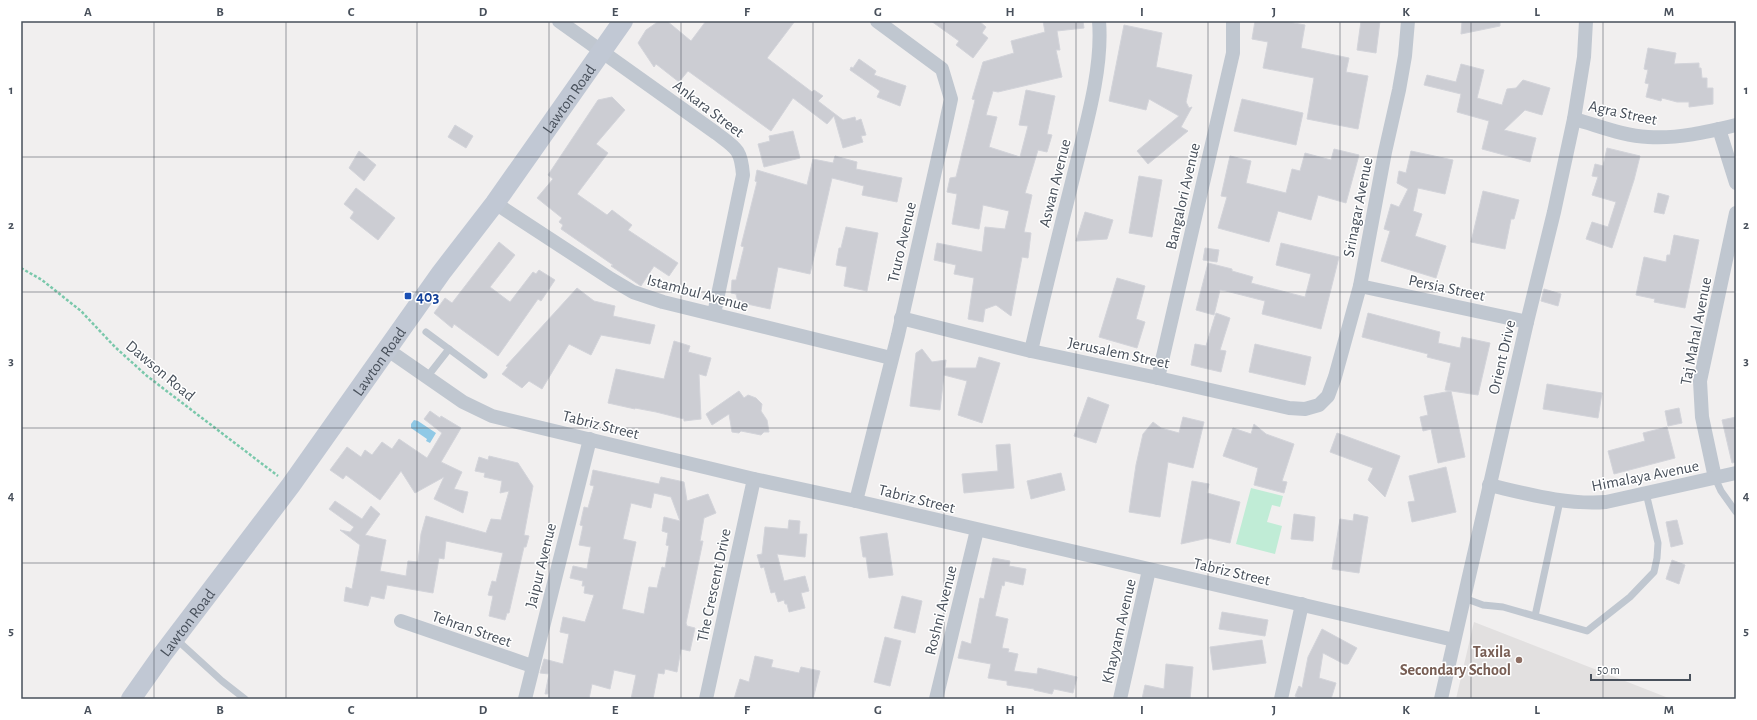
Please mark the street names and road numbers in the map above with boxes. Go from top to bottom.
street label: Lawton Road [540,62,599,136]
street label: Ankara Street [670,77,747,141]
street label: Agra Street [1587,98,1659,128]
street label: Aswan Avenue [1036,137,1074,229]
street label: Bangalori Avenue [1163,141,1203,251]
street label: Srinagar Avenue [1340,156,1376,258]
street label: Truro Avenue [885,200,919,284]
street label: Istambul Avenue [645,272,750,314]
street label: Persia Street [1407,272,1486,304]
street label: Taj Mahal Avenue [1678,276,1715,387]
street label: Orient Drive [1486,318,1518,396]
street label: Lawton Road [350,324,409,399]
street label: Jerusalem Street [1067,334,1171,372]
street label: Dawson Road [123,337,198,404]
street label: Tabriz Street [561,408,641,442]
street label: Himalaya Avenue [1590,458,1701,495]
street label: Tabriz Street [877,482,957,516]
street label: Jaipur Avenue [523,521,559,609]
street label: The Crescent Drive [694,527,734,643]
street label: Tabriz Street [1192,555,1272,589]
street label: Roshni Avenue [922,564,960,657]
street label: Khayyam Avenue [1099,577,1140,685]
street label: Lawton Road [157,586,218,660]
street label: Tehran Street [430,608,514,650]

